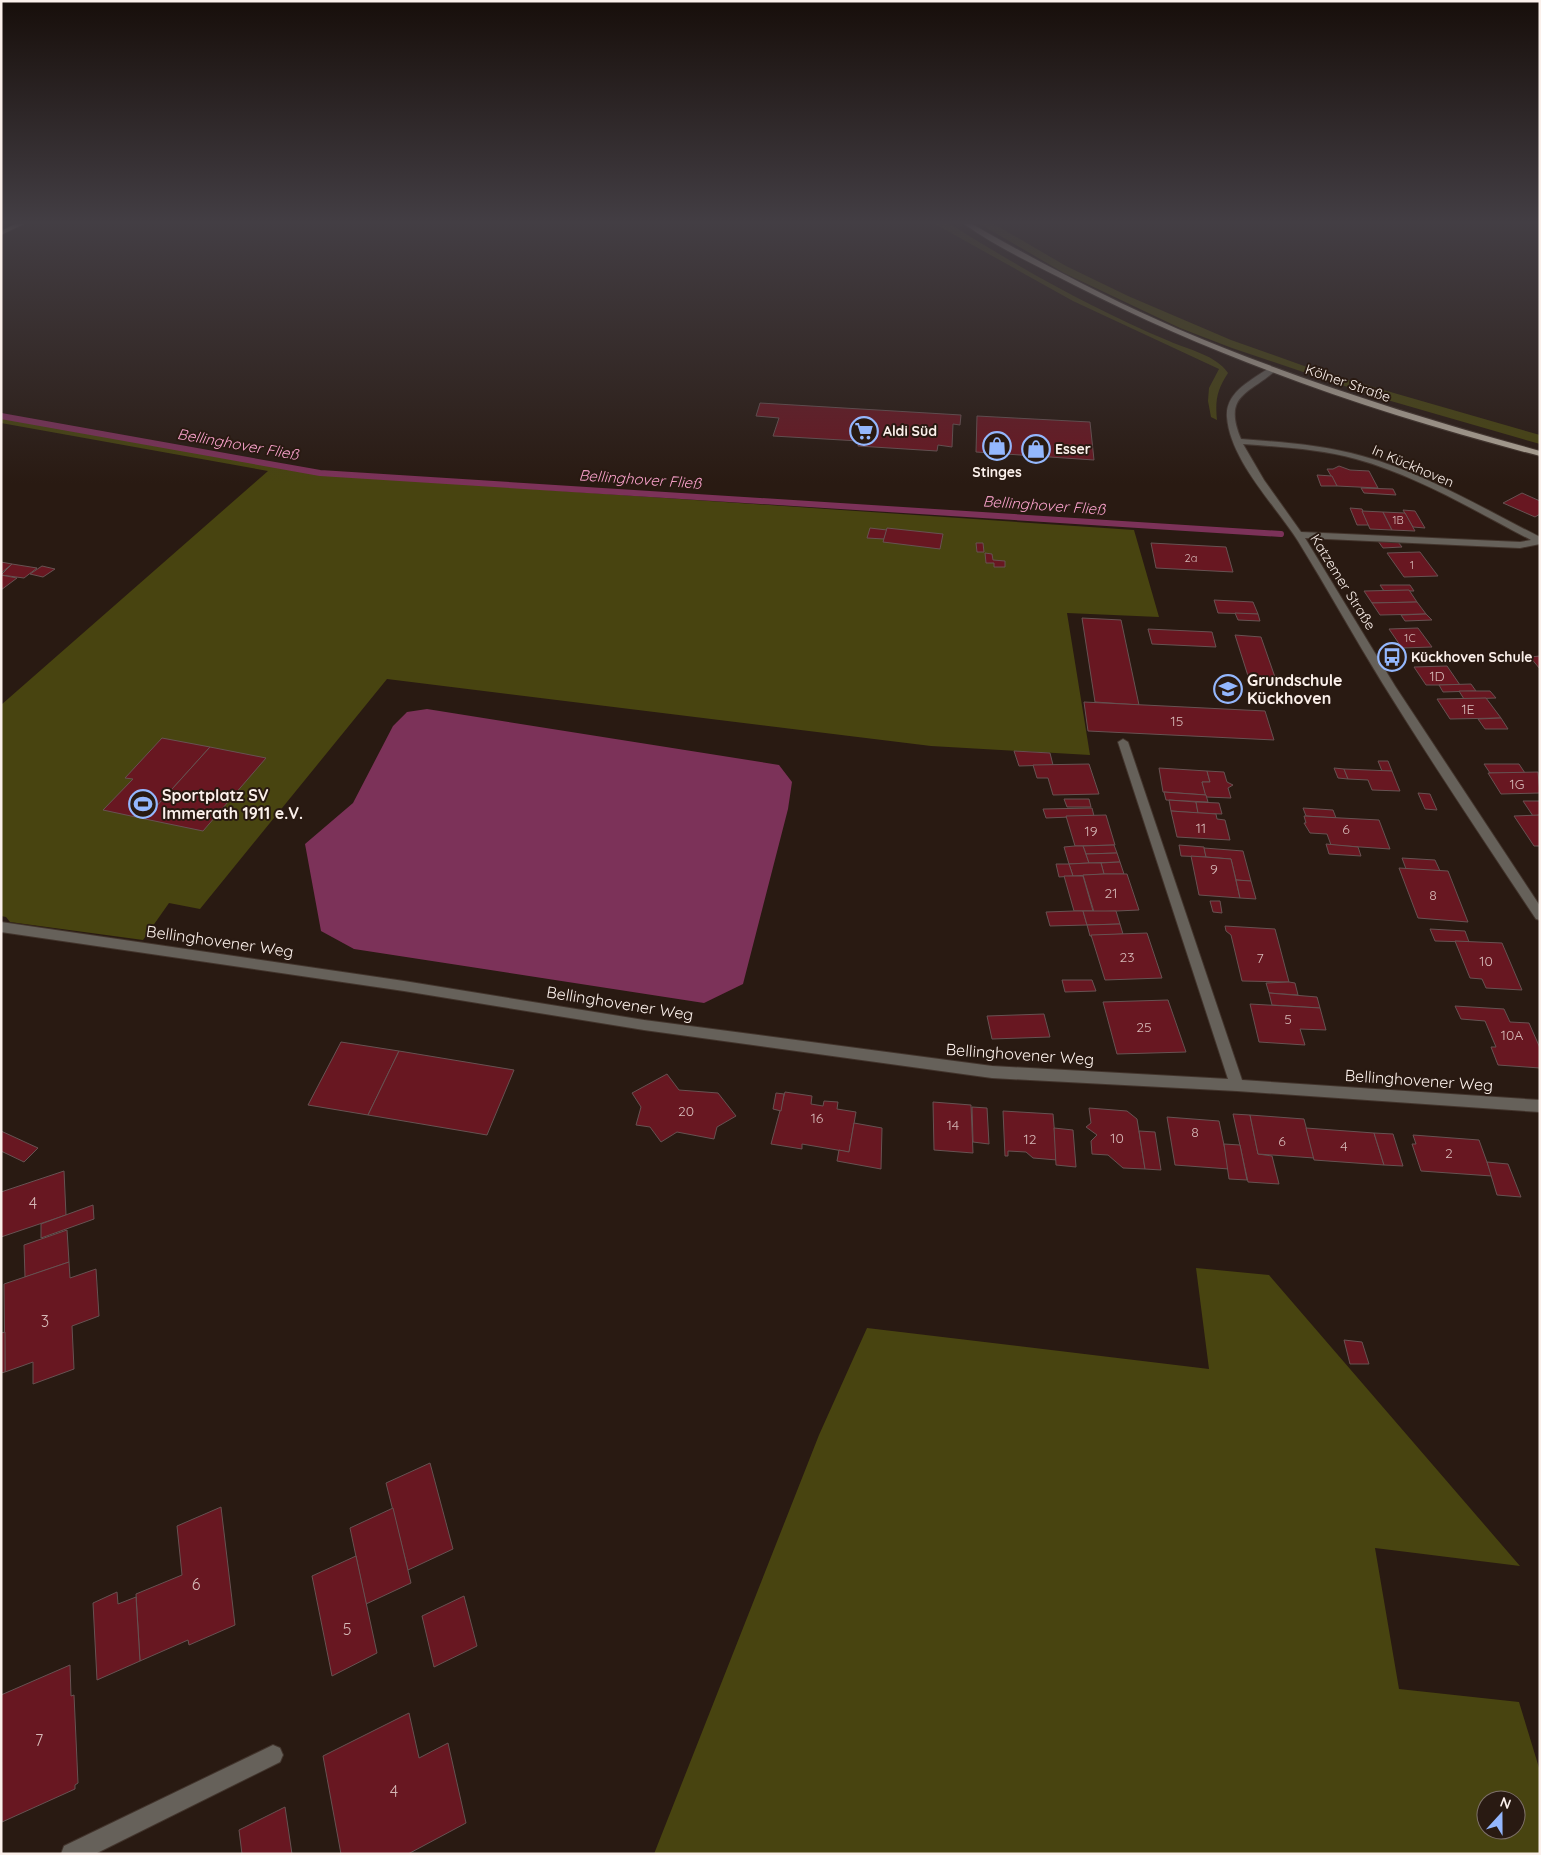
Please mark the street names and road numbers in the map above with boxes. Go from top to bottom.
street label: Kölner Straße [1303,360,1393,406]
street label: In Kückhoven [1369,441,1457,491]
street label: Katzemer Straße [1306,531,1380,633]
street label: Bellinghovener Weg [145,921,295,961]
street label: Bellinghovener Weg [545,982,695,1024]
street label: Bellinghovener Weg [945,1039,1095,1069]
street label: Bellinghovener Weg [1344,1065,1494,1095]

